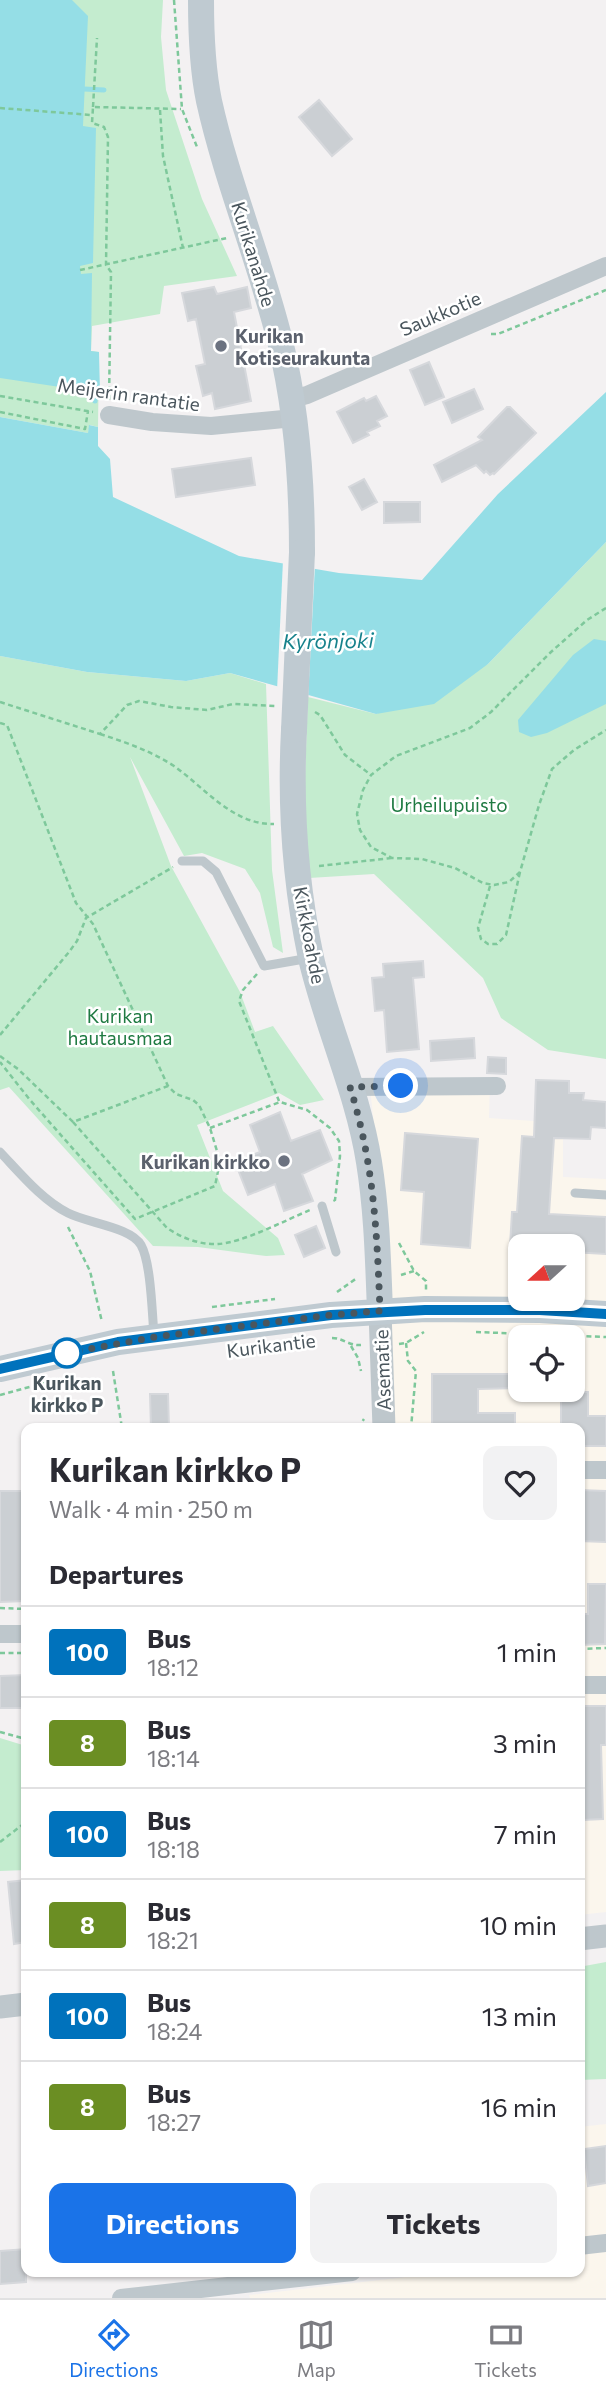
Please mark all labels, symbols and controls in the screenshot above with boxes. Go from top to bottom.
street label: Kurikanahde [227,199,281,309]
street label: Saukkotie [396,286,484,340]
place label: Kurikan Kotiseurakunta [235,324,370,369]
marker: Kurikan Kotiseurakunta [213,338,229,354]
street label: Meijerin rantatie [56,373,202,415]
water label: Kyrönjoki [282,627,374,653]
park label: Urheilupuisto [390,793,508,816]
street label: Kirkkoahde [289,884,331,986]
park label: Kurikan hautausmaa [68,1004,172,1049]
your location [383,1068,418,1103]
place label: Kurikan kirkko [141,1150,270,1173]
marker: Kurikan kirkko [276,1153,292,1169]
north arrow [508,1234,584,1311]
map controls [508,1234,585,1402]
button: locate [508,1325,585,1402]
street label: Kurikantie [225,1328,317,1362]
street label: Asematie [369,1329,395,1411]
marker: Kurikan kirkko P [52,1338,82,1368]
place label: Kurikan kirkko P [31,1371,103,1416]
button: heart [483,1446,557,1520]
text: Kurikan kirkko P [49,1448,301,1489]
text: Walk · 4 min · 250 m [49,1495,253,1523]
text: Departures [49,1558,184,1589]
text: Bus [147,1622,191,1653]
text: 1 min [497,1636,557,1667]
text: 100 [66,1637,109,1666]
text: 18:12 [147,1653,199,1681]
text: Bus [147,1713,191,1744]
text: 3 min [493,1727,557,1758]
text: 8 [80,1728,95,1757]
text: 18:14 [147,1744,200,1772]
text: Bus [147,1804,191,1835]
text: 7 min [494,1818,557,1849]
text: 100 [66,1819,109,1848]
text: 18:18 [147,1835,200,1863]
text: Bus [147,1895,191,1926]
text: 10 min [480,1909,557,1940]
text: 8 [80,1910,95,1939]
text: 18:21 [147,1926,199,1954]
text: Bus [147,1986,191,2017]
text: 13 min [482,2000,557,2031]
text: 100 [66,2001,109,2030]
text: 18:24 [147,2017,202,2045]
text: Bus [147,2077,191,2108]
text: 16 min [481,2091,557,2122]
text: 8 [80,2092,95,2121]
text: 18:27 [147,2108,201,2136]
button: Directions [49,2183,296,2263]
button: Tickets [310,2183,557,2263]
tab: Directions [69,2316,158,2381]
tab: Map [297,2316,336,2381]
tab: Tickets [474,2316,537,2381]

